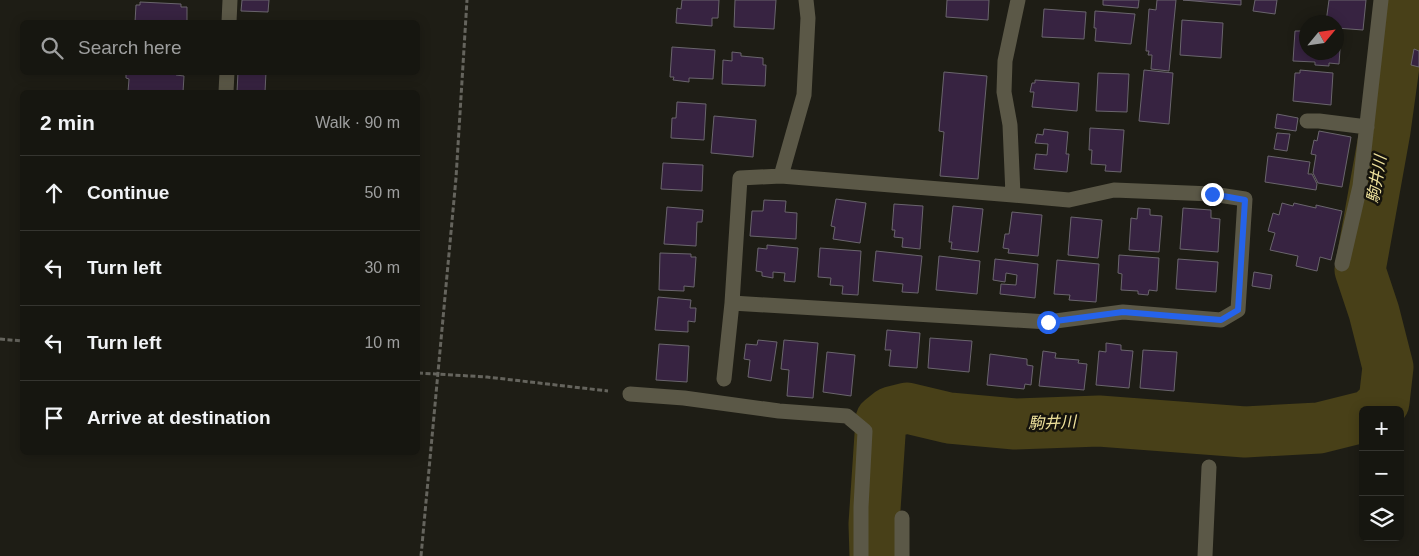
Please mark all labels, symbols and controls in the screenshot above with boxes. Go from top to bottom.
north arrow [1299,15,1344,60]
search box [20,20,420,75]
icon: search [38,34,66,62]
text: Search here [78,37,182,58]
text: 2 min [40,111,95,134]
text: Walk · 90 m [315,114,400,131]
water label: 駒井川 [1364,152,1389,204]
icon: ahead [40,179,68,207]
text: Continue [87,182,169,203]
route end [1201,183,1224,206]
text: 50 m [364,184,400,201]
icon: left [40,254,68,282]
text: Turn left [87,257,162,278]
text: 30 m [364,259,400,276]
route start [1037,311,1060,334]
icon: left [40,329,68,357]
text: Turn left [87,332,162,353]
text: 10 m [364,334,400,351]
icon: arrive [40,404,68,432]
map controls [1359,406,1404,541]
button: + [1359,406,1404,451]
text: Arrive at destination [87,407,271,428]
water label: 駒井川 [1028,413,1078,432]
button: − [1359,451,1404,496]
button: layers [1359,496,1404,541]

